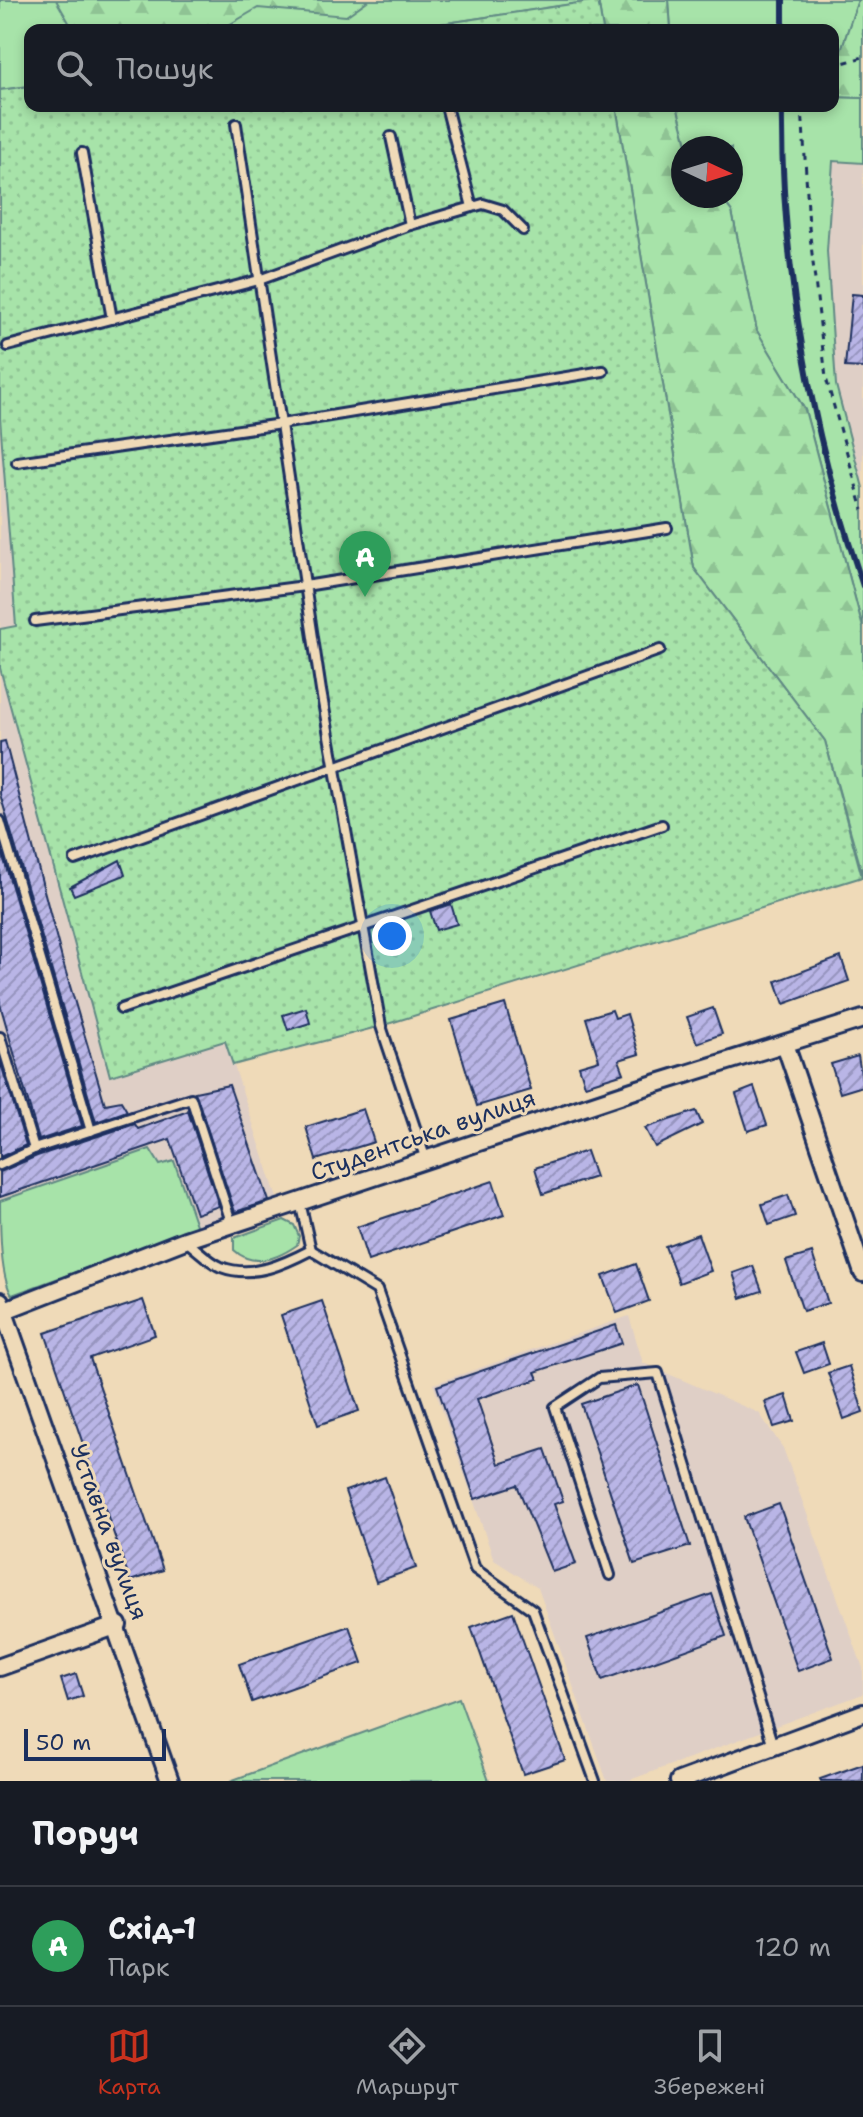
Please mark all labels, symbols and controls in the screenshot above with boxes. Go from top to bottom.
search box [24,24,839,112]
icon: search [52,46,96,90]
text: Пошук [116,48,213,89]
north arrow [671,136,743,208]
pin: A [339,531,391,597]
your location [372,916,412,956]
street label: Студентська вулиця [306,1081,540,1189]
street label: Уставна вулиця [62,1439,156,1625]
scale bar [24,1725,166,1761]
text: 50 m [36,1728,91,1757]
text: Поруч [32,1810,139,1856]
text: Схід-1 [108,1908,196,1949]
text: A [48,1929,68,1964]
text: 120 m [755,1929,831,1964]
text: Парк [108,1949,170,1984]
tab: Карта [98,2024,161,2101]
tab: Маршрут [356,2024,459,2101]
tab: Збережені [654,2024,765,2101]

